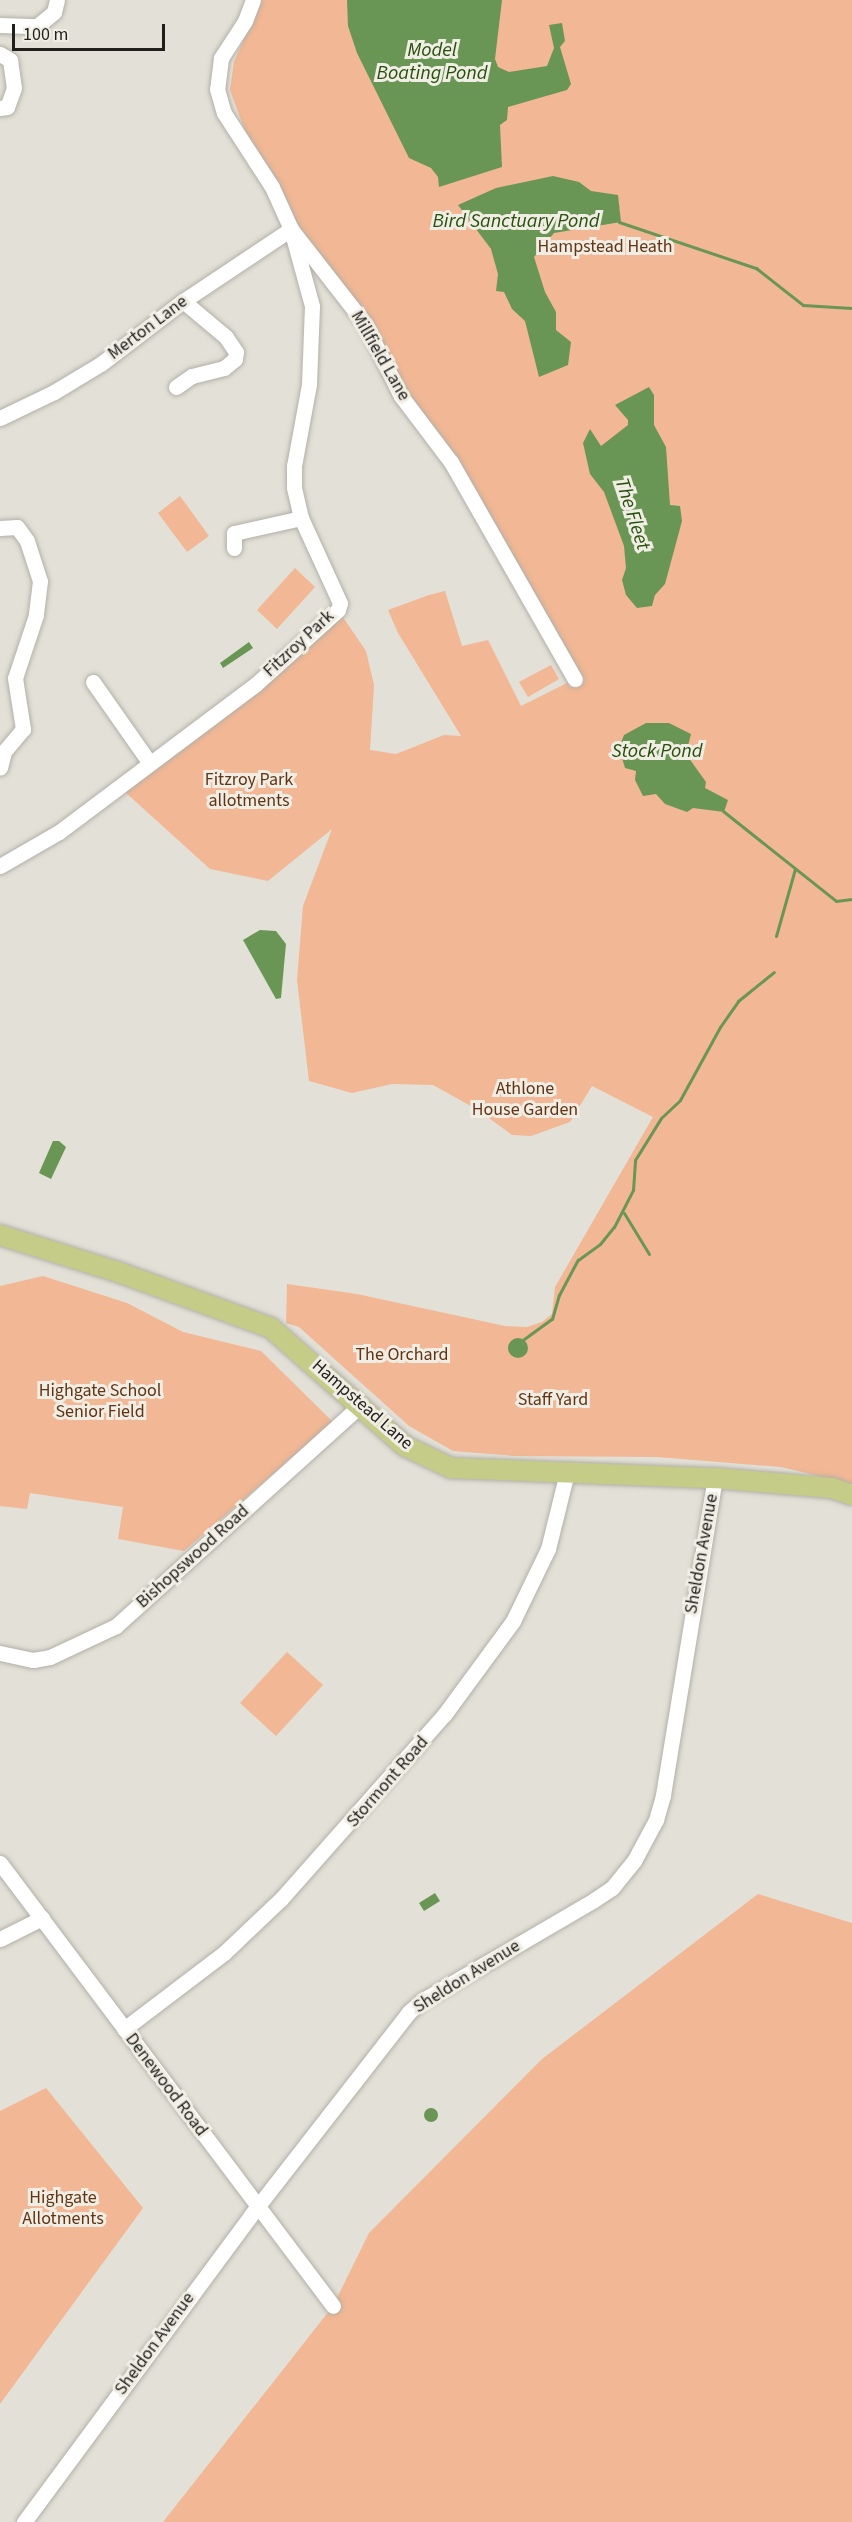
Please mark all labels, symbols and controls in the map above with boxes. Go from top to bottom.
scale bar [15,12,168,50]
text: 100 m [23,22,68,47]
water label: Model Boating Pond [377,39,487,86]
water label: Bird Sanctuary Pond [432,209,600,233]
park label: Hampstead Heath [537,236,673,258]
street label: Merton Lane [104,291,192,365]
street label: Millfield Lane [346,307,414,405]
water label: The Fleet [609,475,655,553]
street label: Fitzroy Park [259,606,339,682]
water label: Stock Pond [611,739,703,763]
park label: Fitzroy Park allotments [205,770,293,812]
park label: Athlone House Garden [472,1079,578,1122]
park label: The Orchard [355,1344,449,1366]
street label: Hampstead Lane [307,1355,417,1455]
park label: Highgate School Senior Field [39,1381,161,1424]
park label: Staff Yard [518,1389,588,1411]
street label: Sheldon Avenue [681,1492,723,1616]
street label: Bishopswood Road [132,1501,254,1613]
street label: Stormont Road [342,1732,434,1832]
street label: Sheldon Avenue [410,1936,524,2018]
street label: Denewood Road [120,2029,212,2141]
park label: Highgate Allotments [22,2188,104,2230]
street label: Sheldon Avenue [111,2288,199,2400]

